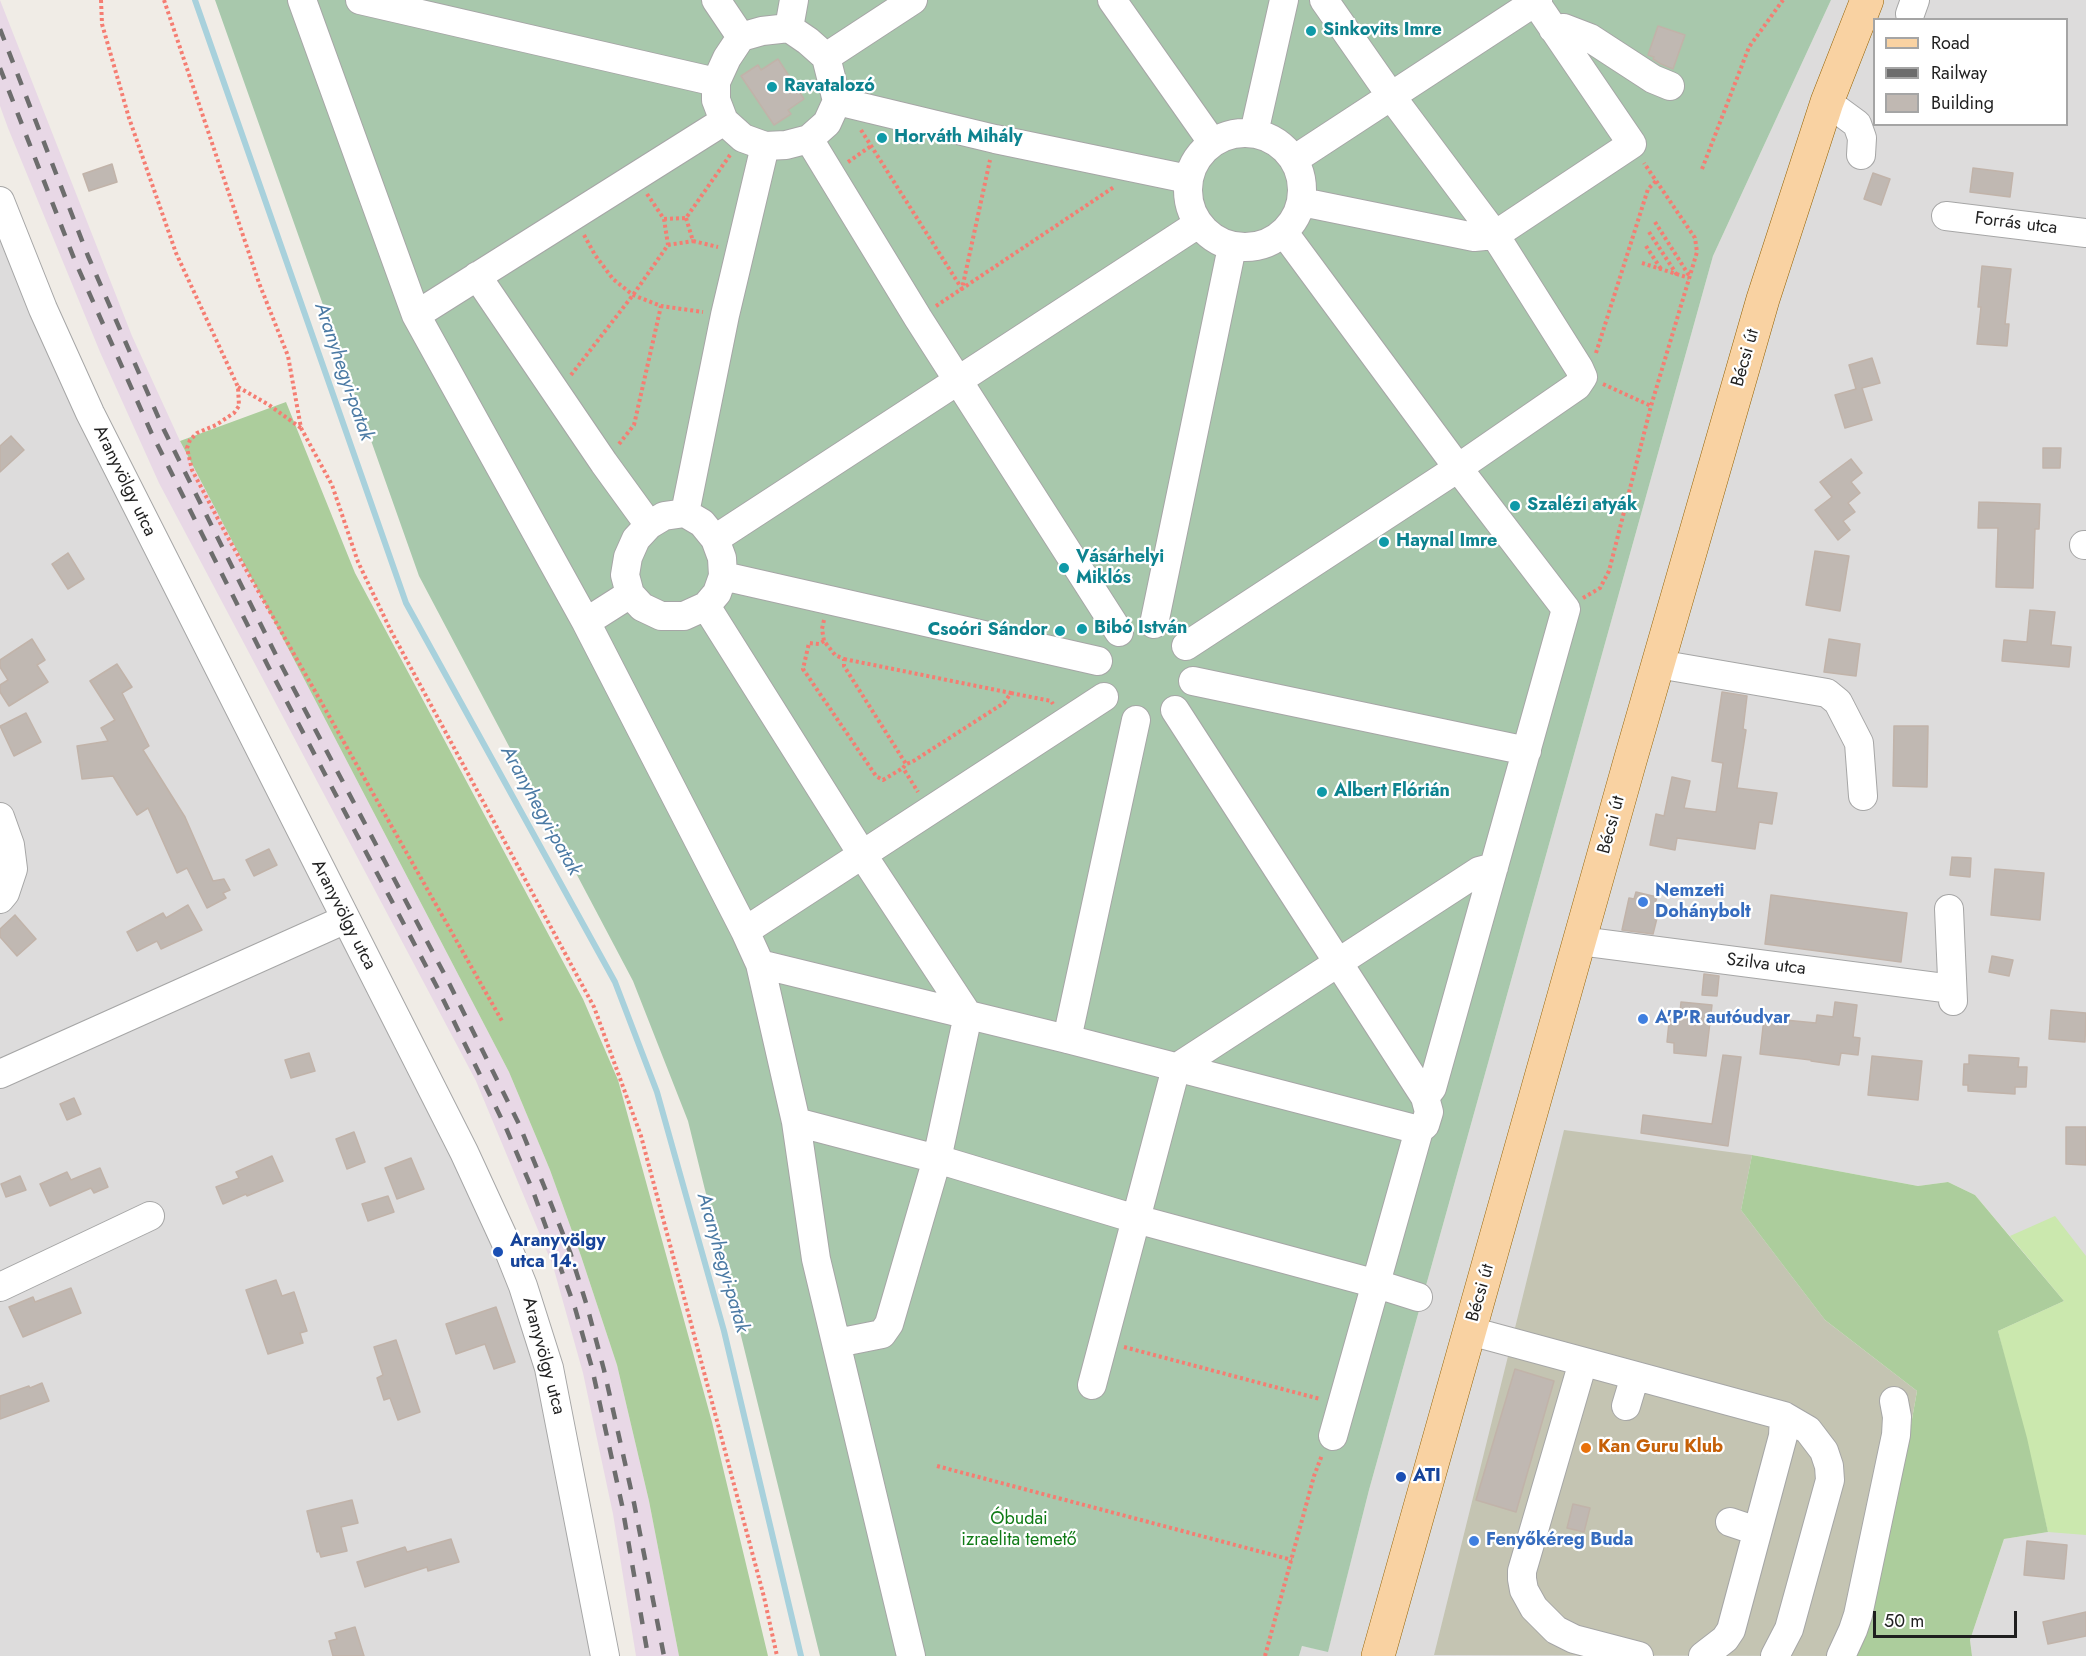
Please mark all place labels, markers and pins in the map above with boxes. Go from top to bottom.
place label: Sinkovits Imre [1323,20,1442,42]
marker: Sinkovits Imre [1304,24,1318,38]
place label: Ravatalozó [784,76,875,98]
marker: Ravatalozó [765,80,779,94]
place label: Horváth Mihály [894,127,1023,149]
marker: Horváth Mihály [875,131,889,145]
place label: Szalézi atyák [1527,495,1637,517]
marker: Szalézi atyák [1508,499,1522,513]
place label: Haynal Imre [1396,531,1497,553]
marker: Haynal Imre [1377,535,1391,549]
place label: Vásárhelyi Miklós [1076,547,1164,590]
marker: Vásárhelyi Miklós [1057,561,1071,575]
place label: Bibó István [1094,618,1187,640]
place label: Csoóri Sándor [928,620,1048,642]
marker: Bibó István [1075,622,1089,636]
marker: Csoóri Sándor [1053,624,1067,638]
place label: Albert Flórián [1334,781,1450,803]
marker: Albert Flórián [1315,785,1329,799]
place label: Nemzeti Dohánybolt [1655,881,1751,924]
marker: Nemzeti Dohánybolt [1636,895,1650,909]
place label: A'P'R autóudvar [1655,1008,1790,1030]
marker: A'P'R autóudvar [1636,1012,1650,1026]
place label: Aranyvölgy utca 14. [510,1231,606,1274]
marker: Aranyvölgy utca 14. [491,1245,505,1259]
place label: Kan Guru Klub [1598,1437,1723,1459]
marker: Kan Guru Klub [1579,1441,1593,1455]
place label: ATI [1413,1466,1441,1488]
marker: ATI [1394,1470,1408,1484]
place label: Fenyőkéreg Buda [1486,1530,1633,1552]
marker: Fenyőkéreg Buda [1467,1534,1481,1548]

